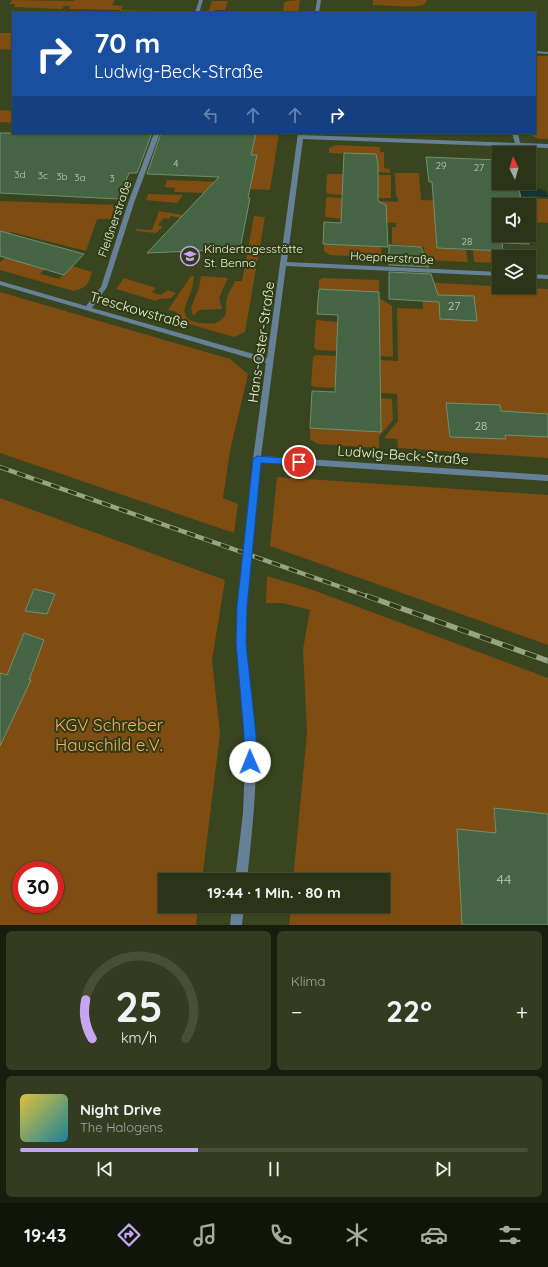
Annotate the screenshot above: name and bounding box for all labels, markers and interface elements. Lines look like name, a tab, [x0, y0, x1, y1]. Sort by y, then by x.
text: 70 m	[94, 25, 160, 60]
icon: right	[28, 28, 80, 80]
text: Ludwig-Beck-Straße	[94, 60, 263, 83]
icon: left	[200, 104, 222, 126]
icon: ahead	[242, 104, 264, 126]
icon: ahead	[284, 104, 306, 126]
icon: right	[326, 104, 348, 126]
north arrow	[492, 146, 536, 190]
map controls	[492, 146, 536, 294]
house number: 4	[173, 157, 179, 170]
house number: 29	[435, 159, 447, 172]
house number: 27	[474, 161, 484, 174]
house number: 3d	[14, 168, 26, 181]
house number: 3c	[38, 169, 48, 182]
house number: 3b	[56, 170, 68, 183]
house number: 3a	[74, 171, 86, 184]
house number: 3	[109, 172, 115, 185]
street label: Fleißnerstraße	[94, 178, 135, 259]
button: sound	[492, 198, 536, 242]
house number: 28	[462, 235, 472, 248]
place label: Kindertagesstätte St. Benno	[204, 241, 303, 270]
school or university icon: Kindertagesstätte St. Benno	[179, 245, 201, 267]
street label: Hoepnerstraße	[350, 248, 434, 267]
button: layers	[492, 250, 536, 294]
street label: Hans-Oster-Straße	[244, 280, 278, 404]
street label: Tresckowstraße	[88, 287, 191, 333]
house number: 27	[448, 298, 460, 313]
house number: 28	[474, 418, 488, 433]
street label: Ludwig-Beck-Straße	[337, 441, 469, 469]
pin	[282, 445, 316, 479]
icon: arrive	[288, 451, 310, 473]
park label: KGV Schreber Hauschild e.V.	[55, 714, 164, 755]
position arrow	[229, 741, 271, 783]
speed limit sign: 30	[12, 861, 64, 913]
house number: 44	[497, 870, 511, 888]
text: 19:44 · 1 Min. · 80 m	[207, 883, 341, 902]
text: Klima	[291, 973, 325, 989]
text: 25	[115, 979, 162, 1031]
text: 22°	[386, 992, 432, 1030]
text: −	[291, 998, 302, 1026]
text: +	[516, 998, 528, 1026]
text: km/h	[120, 1028, 157, 1046]
text: Night Drive	[80, 1100, 161, 1119]
text: The Halogens	[80, 1119, 163, 1135]
icon: previous	[94, 1158, 116, 1180]
icon: pause	[263, 1158, 285, 1180]
icon: next	[432, 1158, 454, 1180]
icon: directions	[115, 1221, 143, 1249]
icon: music	[191, 1221, 219, 1249]
icon: phone	[267, 1221, 295, 1249]
icon: climate	[343, 1221, 371, 1249]
icon: car	[420, 1221, 448, 1249]
icon: filters	[496, 1221, 524, 1249]
text: 19:43	[24, 1224, 67, 1247]

